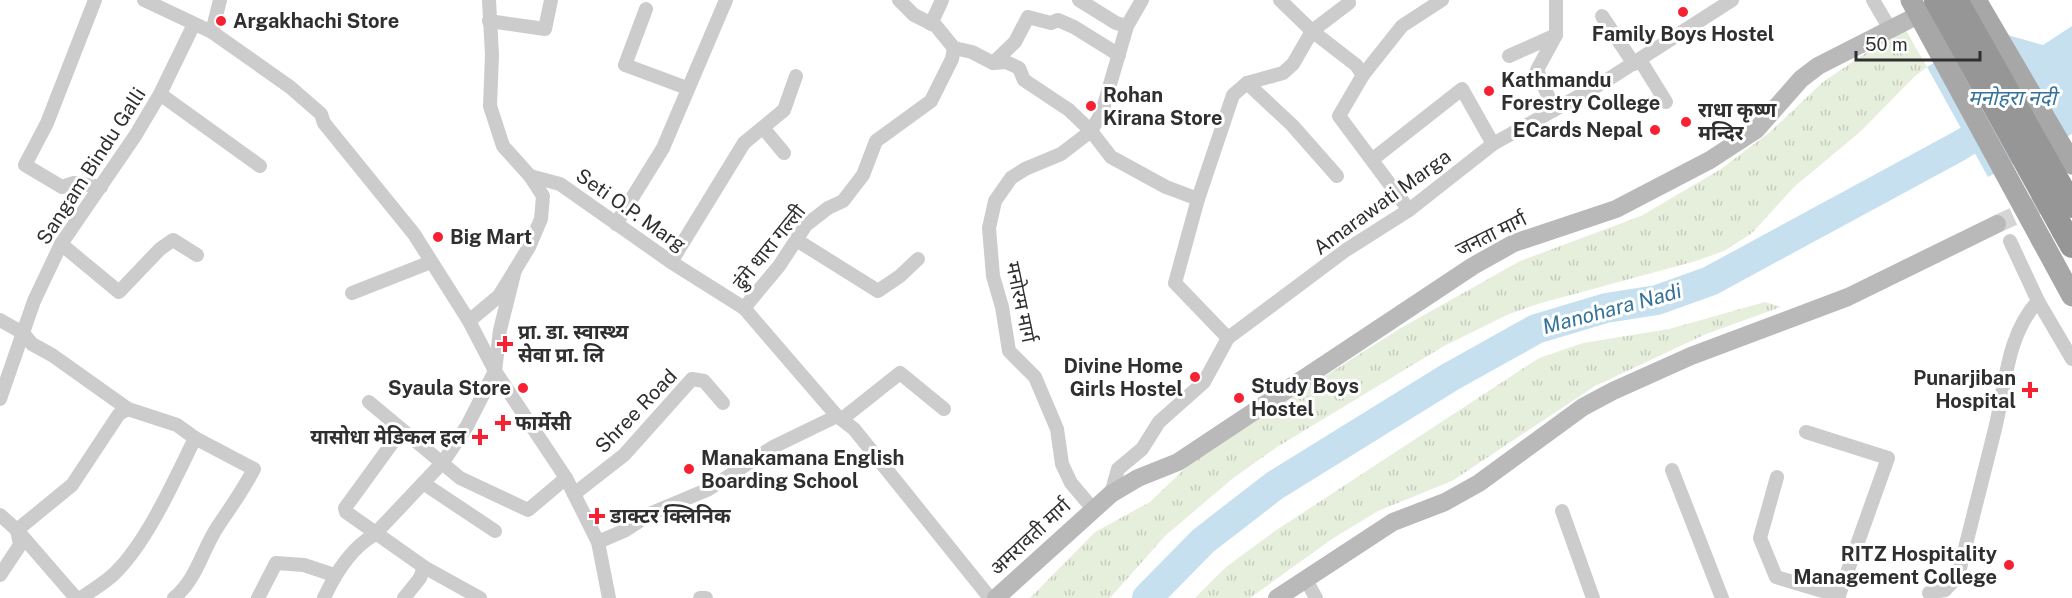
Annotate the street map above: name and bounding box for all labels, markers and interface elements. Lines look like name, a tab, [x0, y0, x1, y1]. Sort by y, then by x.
marker: Family Boys Hostel	[1676, 5, 1690, 19]
place label: Argakhachi Store	[233, 9, 399, 33]
marker: Argakhachi Store	[214, 14, 228, 28]
place label: Family Boys Hostel	[1592, 22, 1774, 46]
scale bar	[1856, 24, 1980, 62]
text: 50 m	[1865, 34, 1908, 55]
place label: Kathmandu Forestry College	[1501, 68, 1660, 115]
street label: Sangam Bindu Galli	[31, 83, 151, 249]
place label: Rohan Kirana Store	[1103, 83, 1223, 130]
marker: Kathmandu Forestry College	[1482, 84, 1496, 98]
water label: मनोहरा नदी	[1968, 85, 2060, 110]
place label: राधा कृष्ण मन्दिर	[1698, 98, 1777, 145]
marker: Rohan Kirana Store	[1084, 99, 1098, 113]
marker: राधा कृष्ण मन्दिर	[1679, 115, 1693, 129]
place label: ECards Nepal	[1513, 118, 1643, 142]
marker: ECards Nepal	[1648, 123, 1662, 137]
street label: Amarawati Marga	[1309, 144, 1455, 260]
street label: Seti O.P. Marg	[571, 163, 691, 257]
street label: ढुंगे धारा गल्ली	[727, 199, 812, 295]
street label: जनता मार्ग	[1452, 206, 1531, 261]
place label: Big Mart	[450, 225, 532, 249]
marker: Big Mart	[431, 230, 445, 244]
street label: मनोरम मार्ग	[1001, 260, 1041, 345]
water label: Manohara Nadi	[1540, 278, 1684, 339]
place label: प्रा. डा. स्वास्थ्य सेवा प्रा. लि	[518, 320, 629, 367]
marker: प्रा. डा. स्वास्थ्य सेवा प्रा. लि	[496, 335, 514, 353]
place label: Divine Home Girls Hostel	[1064, 354, 1183, 401]
street label: Shree Road	[590, 364, 682, 458]
place label: Punarjiban Hospital	[1913, 366, 2016, 413]
marker: Divine Home Girls Hostel	[1188, 370, 1202, 384]
place label: Study Boys Hostel	[1251, 374, 1359, 421]
place label: Syaula Store	[388, 376, 511, 400]
marker: Syaula Store	[516, 381, 530, 395]
marker: Punarjiban Hospital	[2021, 381, 2039, 399]
marker: Study Boys Hostel	[1232, 391, 1246, 405]
place label: फार्मेसी	[515, 411, 572, 435]
marker: फार्मेसी	[496, 416, 510, 430]
place label: यासोधा मेडिकल हल	[310, 425, 467, 449]
marker: यासोधा मेडिकल हल	[471, 428, 489, 446]
place label: Manakamana English Boarding School	[701, 446, 904, 493]
marker: Manakamana English Boarding School	[682, 462, 696, 476]
street label: अमरावती मार्ग	[985, 493, 1076, 580]
place label: डाक्टर क्लिनिक	[609, 504, 731, 528]
marker: डाक्टर क्लिनिक	[588, 507, 606, 525]
place label: RITZ Hospitality Management College	[1793, 542, 1997, 589]
marker: RITZ Hospitality Management College	[2002, 558, 2016, 572]

